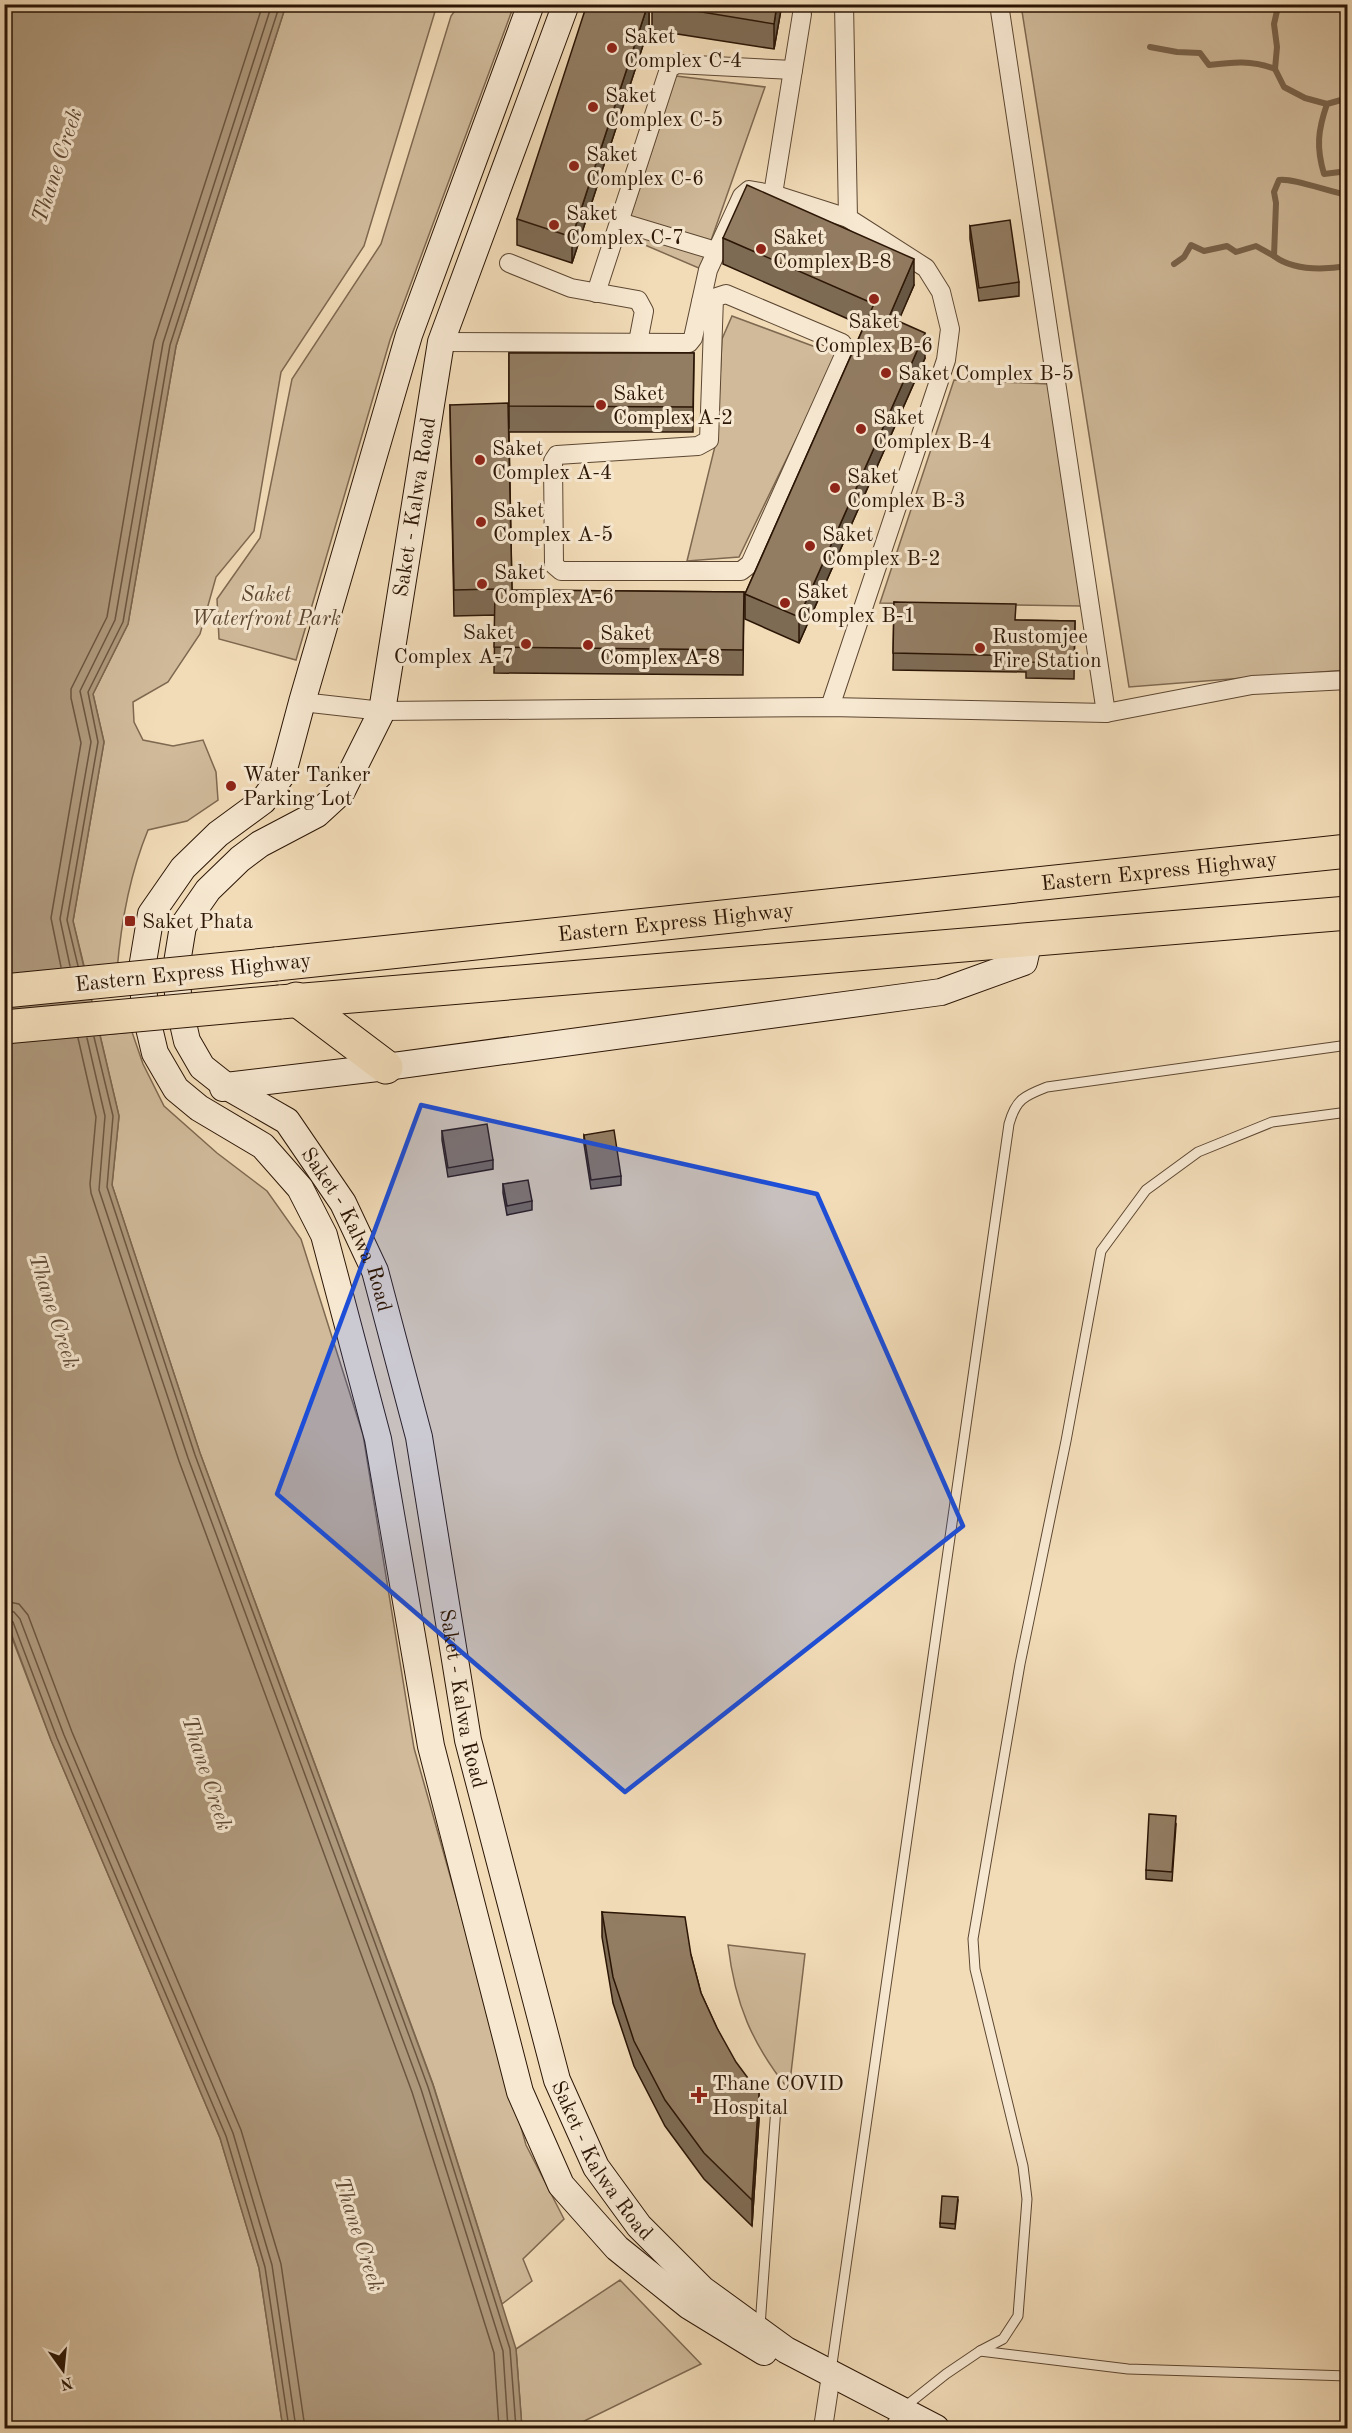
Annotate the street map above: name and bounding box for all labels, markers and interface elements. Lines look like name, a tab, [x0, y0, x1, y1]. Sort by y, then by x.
place label: Saket Complex C-4	[624, 27, 742, 72]
marker: Saket Complex C-4	[605, 41, 619, 55]
place label: Saket Complex C-5	[605, 86, 723, 131]
marker: Saket Complex C-5	[586, 100, 600, 114]
water label: Thane Creek	[29, 105, 87, 226]
place label: Saket Complex C-6	[586, 145, 704, 190]
marker: Saket Complex C-6	[567, 159, 581, 173]
place label: Saket Complex C-7	[566, 204, 684, 249]
marker: Saket Complex C-7	[547, 218, 561, 232]
place label: Saket Complex B-8	[773, 228, 892, 273]
marker: Saket Complex B-8	[754, 242, 768, 256]
marker: Saket Complex B-6	[867, 292, 881, 306]
place label: Saket Complex B-6	[815, 312, 933, 357]
place label: Saket Complex B-5	[898, 364, 1074, 385]
marker: Saket Complex B-5	[879, 366, 893, 380]
place label: Saket Complex A-2	[613, 384, 733, 429]
marker: Saket Complex A-2	[594, 398, 608, 412]
place label: Saket Complex B-4	[873, 408, 992, 453]
street label: Saket - Kalwa Road	[391, 416, 440, 598]
marker: Saket Complex B-4	[854, 422, 868, 436]
place label: Saket Complex A-4	[492, 439, 612, 484]
marker: Saket Complex A-4	[473, 453, 487, 467]
place label: Saket Complex B-3	[847, 467, 966, 512]
marker: Saket Complex B-3	[828, 481, 842, 495]
place label: Saket Complex A-5	[493, 501, 613, 546]
marker: Saket Complex A-5	[474, 515, 488, 529]
place label: Saket Complex B-2	[822, 525, 941, 570]
marker: Saket Complex B-2	[803, 539, 817, 553]
place label: Saket Complex A-6	[494, 563, 614, 608]
marker: Saket Complex A-6	[475, 577, 489, 591]
place label: Saket Complex B-1	[797, 582, 916, 627]
park label: Saket Waterfront Park	[191, 585, 341, 630]
marker: Saket Complex B-1	[778, 596, 792, 610]
place label: Saket Complex A-7	[394, 623, 514, 668]
place label: Saket Complex A-8	[600, 624, 720, 669]
place label: Rustomjee Fire Station	[992, 627, 1102, 672]
marker: Saket Complex A-7	[519, 637, 533, 651]
marker: Saket Complex A-8	[581, 638, 595, 652]
marker: Rustomjee Fire Station	[973, 641, 987, 655]
place label: Water Tanker Parking Lot	[243, 765, 371, 810]
marker: Water Tanker Parking Lot	[224, 779, 238, 793]
street label: Eastern Express Highway	[1040, 850, 1278, 895]
street label: Eastern Express Highway	[557, 900, 795, 946]
place label: Saket Phata	[142, 912, 253, 933]
marker: Saket Phata	[123, 914, 137, 928]
street label: Eastern Express Highway	[74, 951, 312, 996]
street label: Saket - Kalwa Road	[296, 1144, 394, 1314]
water label: Thane Creek	[24, 1252, 82, 1372]
street label: Saket - Kalwa Road	[435, 1608, 489, 1790]
water label: Thane Creek	[177, 1714, 235, 1834]
place label: Thane COVID Hospital	[712, 2074, 844, 2119]
street label: Saket - Kalwa Road	[547, 2078, 656, 2245]
marker: Thane COVID Hospital	[690, 2086, 708, 2104]
water label: Thane Creek	[329, 2175, 387, 2295]
north arrow	[33, 2340, 93, 2400]
text: N	[58, 2373, 74, 2392]

